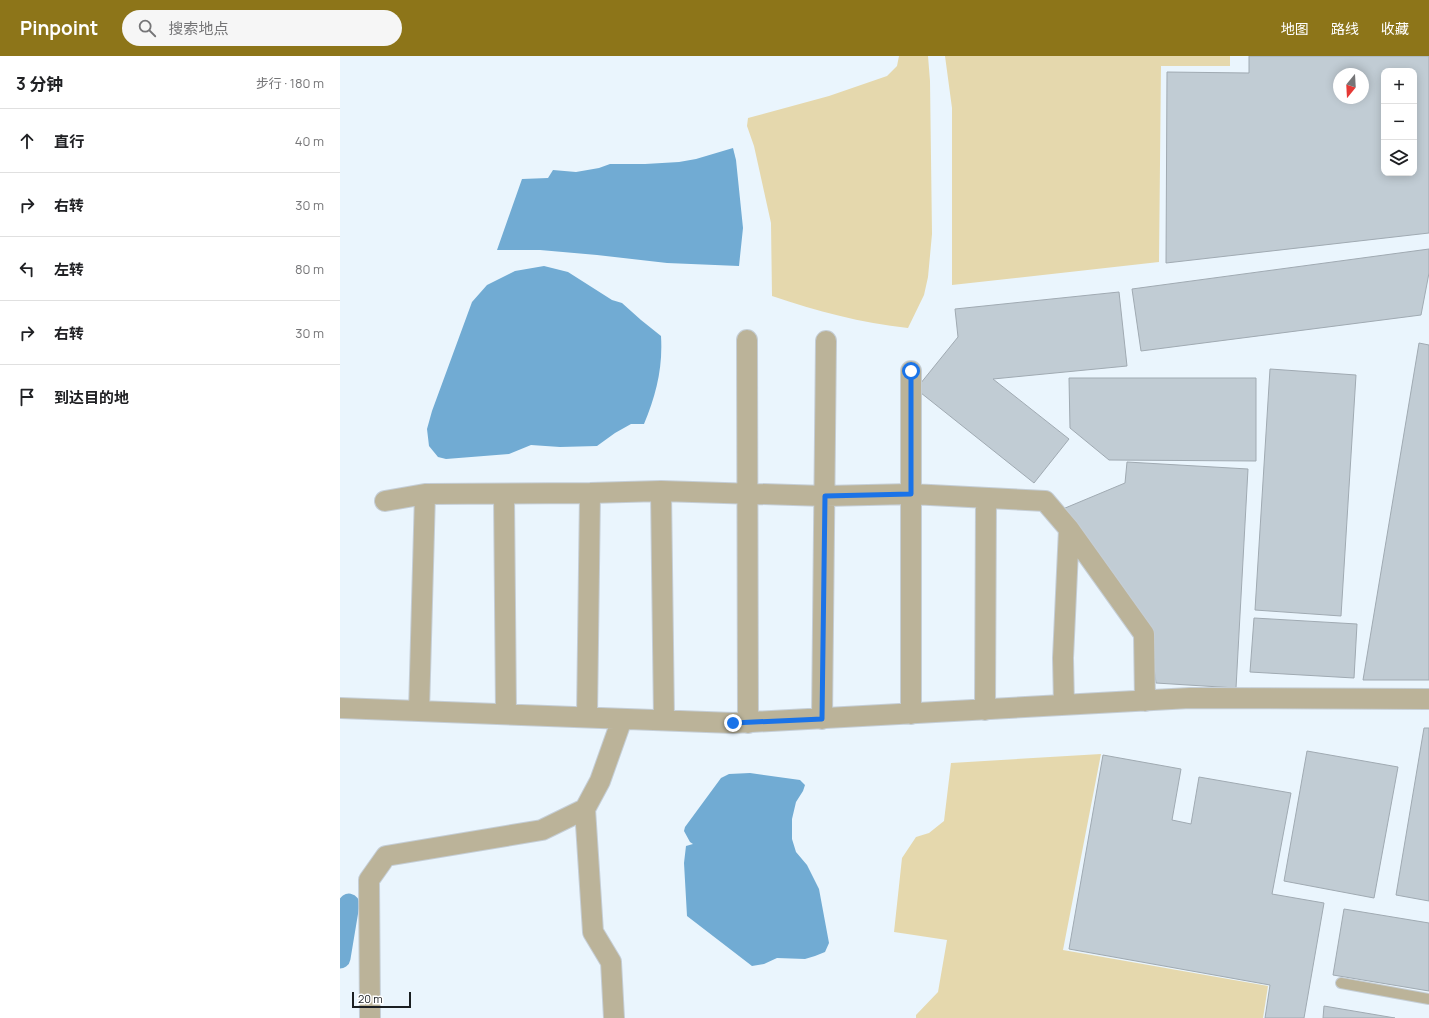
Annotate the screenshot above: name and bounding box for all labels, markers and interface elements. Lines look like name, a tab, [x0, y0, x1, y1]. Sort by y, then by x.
search box	[122, 10, 402, 46]
text: Pinpoint	[20, 15, 98, 41]
icon: search	[136, 17, 158, 39]
text: 搜索地点	[168, 18, 228, 39]
text: 地图	[1281, 19, 1309, 38]
text: 路线	[1331, 19, 1359, 38]
text: 收藏	[1381, 19, 1409, 38]
north arrow	[1333, 68, 1369, 104]
map controls	[1381, 68, 1417, 176]
button: +	[1381, 68, 1417, 104]
text: 3 分钟	[16, 72, 63, 95]
text: 步行 · 180 m	[256, 74, 324, 92]
button: −	[1381, 104, 1417, 140]
icon: ahead	[16, 130, 38, 152]
text: 直行	[54, 131, 84, 152]
text: 40 m	[295, 132, 324, 150]
button: layers	[1381, 140, 1417, 176]
icon: right	[16, 194, 38, 216]
text: 右转	[54, 195, 84, 216]
text: 30 m	[295, 196, 324, 214]
icon: left	[16, 258, 38, 280]
text: 左转	[54, 259, 84, 280]
text: 80 m	[295, 260, 324, 278]
icon: right	[16, 322, 38, 344]
text: 右转	[54, 323, 84, 344]
text: 30 m	[295, 324, 324, 342]
route start	[902, 362, 920, 380]
icon: arrive	[16, 386, 38, 408]
text: 到达目的地	[54, 387, 129, 408]
route end	[724, 714, 742, 732]
scale bar	[352, 990, 411, 1009]
text: 20 m	[358, 991, 383, 1006]

